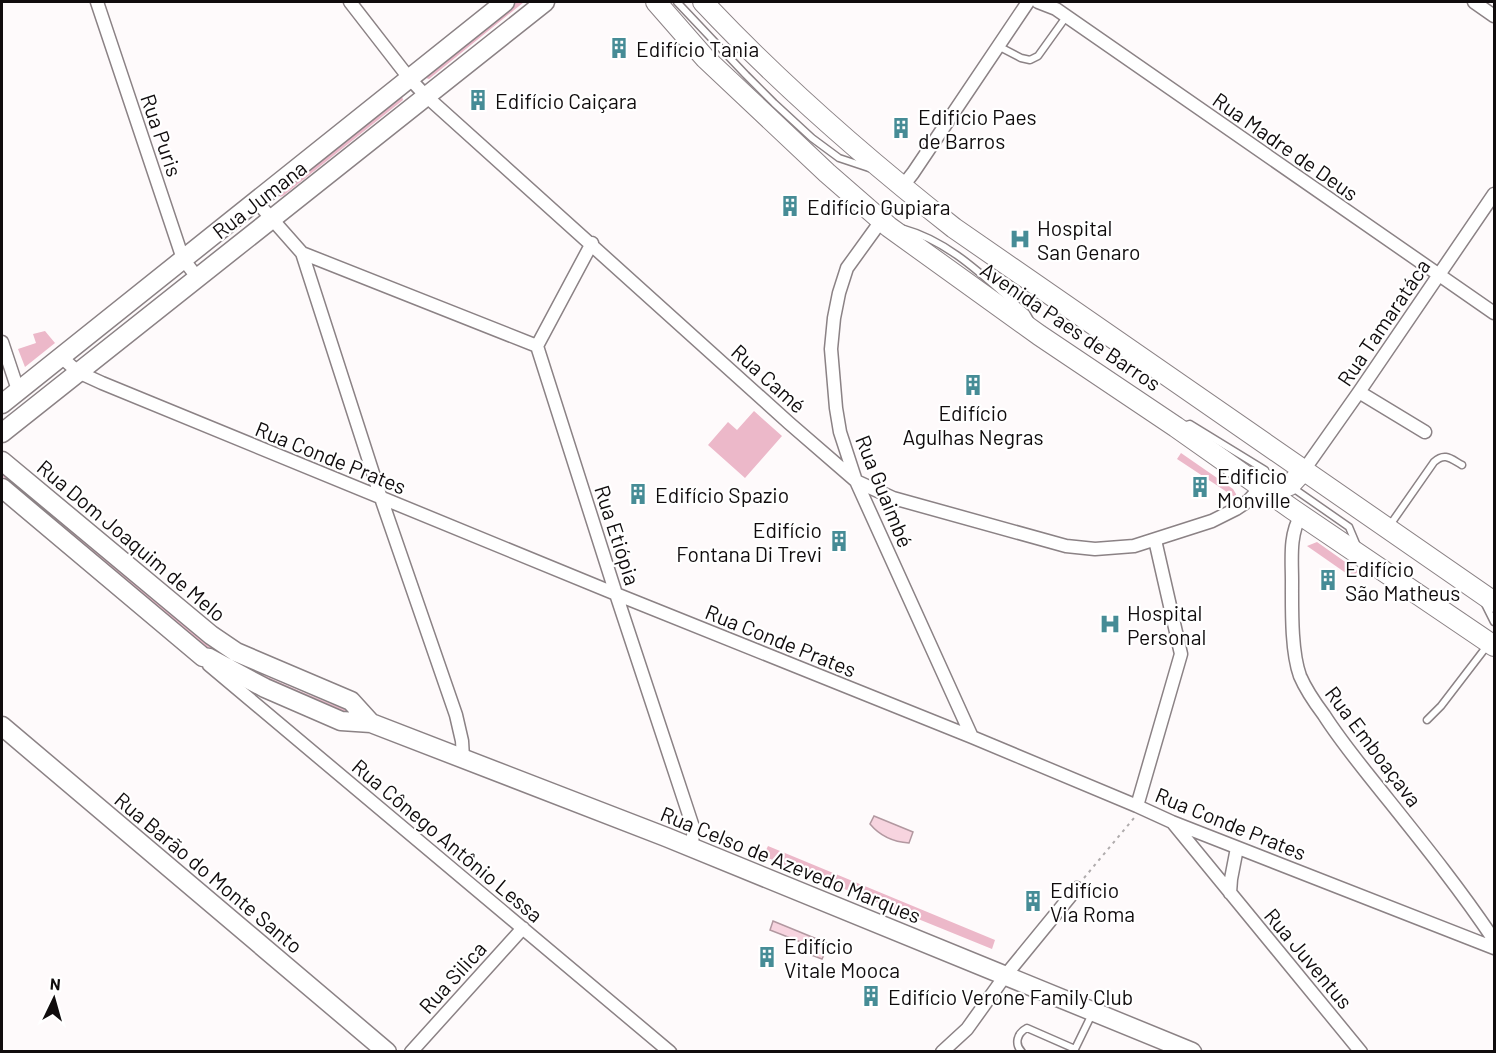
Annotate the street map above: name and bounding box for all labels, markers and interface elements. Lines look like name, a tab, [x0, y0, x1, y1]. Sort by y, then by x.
building icon: Edifício Tania	[607, 36, 631, 60]
place label: Edifício Tania	[636, 36, 759, 61]
street label: Rua Madre de Deus	[1209, 87, 1363, 205]
building icon: Edifício Caiçara	[466, 88, 490, 112]
place label: Edifício Caiçara	[495, 88, 637, 113]
street label: Rua Puris	[136, 90, 188, 180]
place label: Edificio Paes de Barros	[918, 104, 1037, 153]
building icon: Edificio Paes de Barros	[889, 116, 913, 140]
street label: Rua Jumana	[207, 154, 311, 244]
building icon: Edifício Gupiara	[778, 194, 802, 218]
place label: Edifício Gupiara	[807, 194, 951, 219]
place label: Hospital San Genaro	[1037, 215, 1141, 264]
hospital icon: Hospital San Genaro	[1008, 227, 1032, 251]
street label: Rua Tamaratáca	[1331, 254, 1435, 390]
street label: Avenida Paes de Barros	[976, 256, 1166, 396]
street label: Rua Camé	[727, 338, 811, 418]
building icon: Edifício Agulhas Negras	[961, 373, 985, 397]
place label: Edifício Agulhas Negras	[902, 400, 1044, 449]
street label: Rua Conde Prates	[252, 415, 410, 499]
street label: Rua Guaimbé	[851, 431, 919, 551]
street label: Rua Dom Joaquim de Melo	[33, 454, 231, 626]
place label: Edificio Monville	[1217, 463, 1291, 512]
building icon: Edificio Monville	[1188, 475, 1212, 499]
street label: Rua Etiópia	[590, 482, 646, 588]
building icon: Edifício Spazio	[626, 482, 650, 506]
place label: Edifício Spazio	[655, 482, 789, 507]
place label: Edifício Fontana Di Trevi	[676, 517, 822, 566]
building icon: Edifício Fontana Di Trevi	[827, 529, 851, 553]
place label: Edifício São Matheus	[1345, 556, 1460, 605]
building icon: Edifício São Matheus	[1316, 568, 1340, 592]
street label: Rua Conde Prates	[702, 598, 860, 682]
place label: Hospital Personal	[1127, 600, 1206, 649]
hospital icon: Hospital Personal	[1098, 612, 1122, 636]
street label: Rua Emboaçava	[1321, 681, 1427, 811]
street label: Rua Cônego Antônio Lessa	[348, 753, 548, 927]
street label: Rua Conde Prates	[1152, 781, 1310, 865]
street label: Rua Barão do Monte Santo	[110, 786, 308, 958]
street label: Rua Celso de Azevedo Marques	[657, 800, 925, 928]
place label: Edifício Via Roma	[1050, 877, 1135, 926]
building icon: Edifício Via Roma	[1021, 889, 1045, 913]
street label: Rua Juventus	[1260, 903, 1358, 1013]
place label: Edifício Vitale Mooca	[784, 933, 900, 982]
street label: Rua Silica	[413, 936, 491, 1018]
building icon: Edifício Vitale Mooca	[755, 945, 779, 969]
north arrow	[24, 969, 84, 1029]
text: N	[49, 974, 61, 993]
building icon: Edifício Verone Family Club	[859, 984, 883, 1008]
place label: Edifício Verone Family Club	[888, 984, 1133, 1009]

